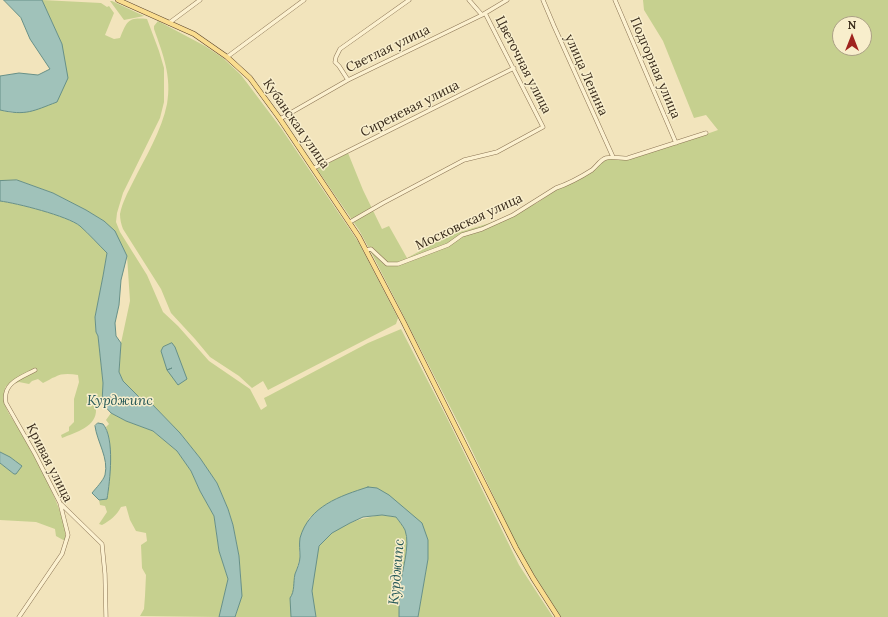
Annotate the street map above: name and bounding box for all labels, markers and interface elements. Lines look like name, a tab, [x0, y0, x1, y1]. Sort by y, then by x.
street label: Цветочная улица	[492, 14, 554, 116]
street label: Подгорная улица	[627, 15, 683, 121]
north arrow	[832, 16, 872, 56]
text: N	[848, 18, 856, 32]
street label: Светлая улица	[343, 22, 433, 76]
street label: улица Ленина	[561, 32, 611, 118]
street label: Кубанская улица	[259, 76, 333, 172]
street label: Сиреневая улица	[358, 77, 462, 141]
street label: Московская улица	[413, 190, 525, 254]
water label: Курджипс	[87, 393, 153, 409]
street label: Кривая улица	[22, 421, 76, 505]
water label: Курджипс	[386, 538, 408, 606]

